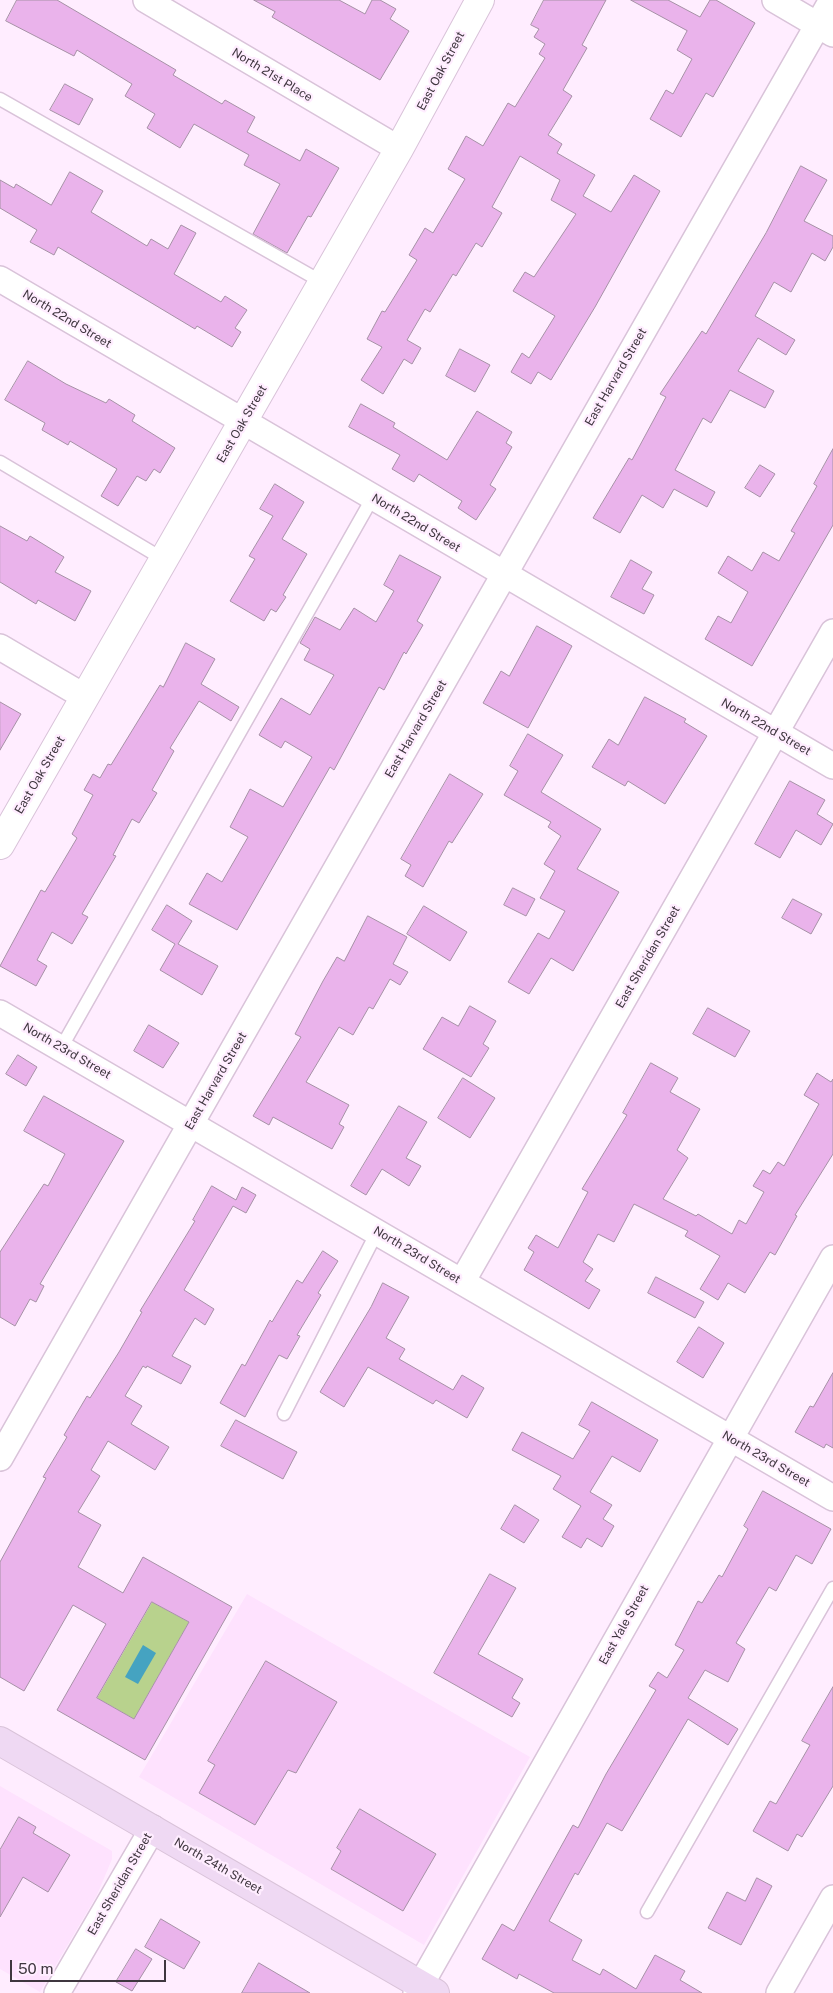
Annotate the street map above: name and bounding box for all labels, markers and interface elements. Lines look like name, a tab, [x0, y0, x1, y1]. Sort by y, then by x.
street label: East Oak Street	[414, 29, 468, 113]
street label: North 21st Place	[229, 45, 315, 105]
street label: North 22nd Street	[20, 287, 114, 351]
street label: East Harvard Street	[582, 326, 650, 428]
street label: East Oak Street	[214, 383, 270, 465]
street label: North 22nd Street	[369, 491, 463, 555]
street label: East Harvard Street	[382, 678, 450, 780]
street label: North 22nd Street	[719, 695, 813, 759]
street label: East Oak Street	[12, 734, 68, 816]
street label: East Sheridan Street	[613, 903, 683, 1011]
street label: North 23rd Street	[20, 1020, 114, 1082]
street label: East Harvard Street	[182, 1030, 250, 1132]
street label: North 23rd Street	[371, 1223, 463, 1287]
street label: North 23rd Street	[719, 1428, 813, 1490]
street label: East Yale Street	[596, 1583, 652, 1667]
street label: East Sheridan Street	[85, 1830, 155, 1938]
street label: North 24th Street	[172, 1835, 264, 1897]
scale bar	[12, 1950, 169, 1982]
text: 50 m	[18, 1960, 53, 1977]

